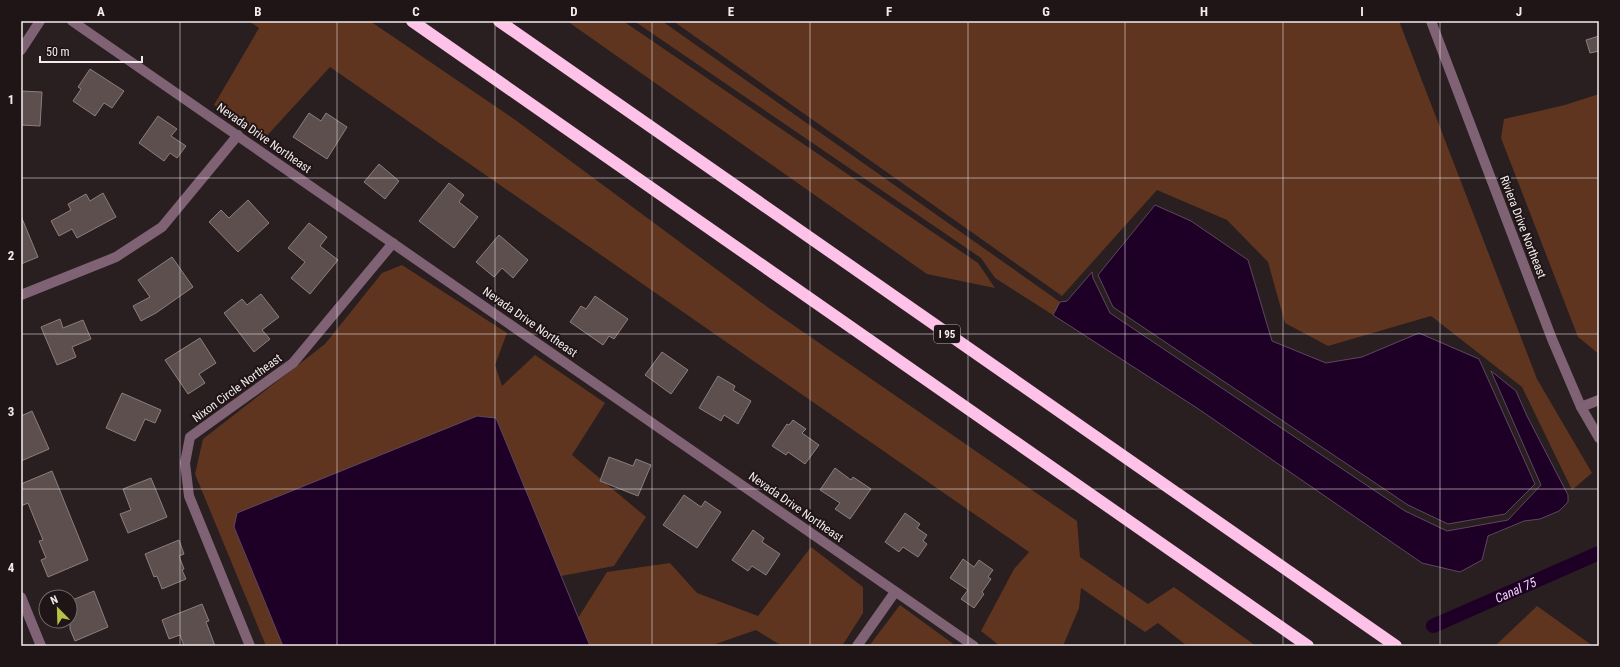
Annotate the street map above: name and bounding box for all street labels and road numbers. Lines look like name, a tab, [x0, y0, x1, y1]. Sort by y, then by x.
street label: Nevada Drive Northeast	[214, 100, 314, 176]
street label: Riviera Drive Northeast	[1497, 174, 1549, 281]
street label: Nevada Drive Northeast	[480, 284, 580, 360]
road number: I 95	[934, 325, 960, 343]
street label: Nixon Circle Northeast	[190, 351, 285, 425]
street label: Nevada Drive Northeast	[746, 469, 846, 545]

